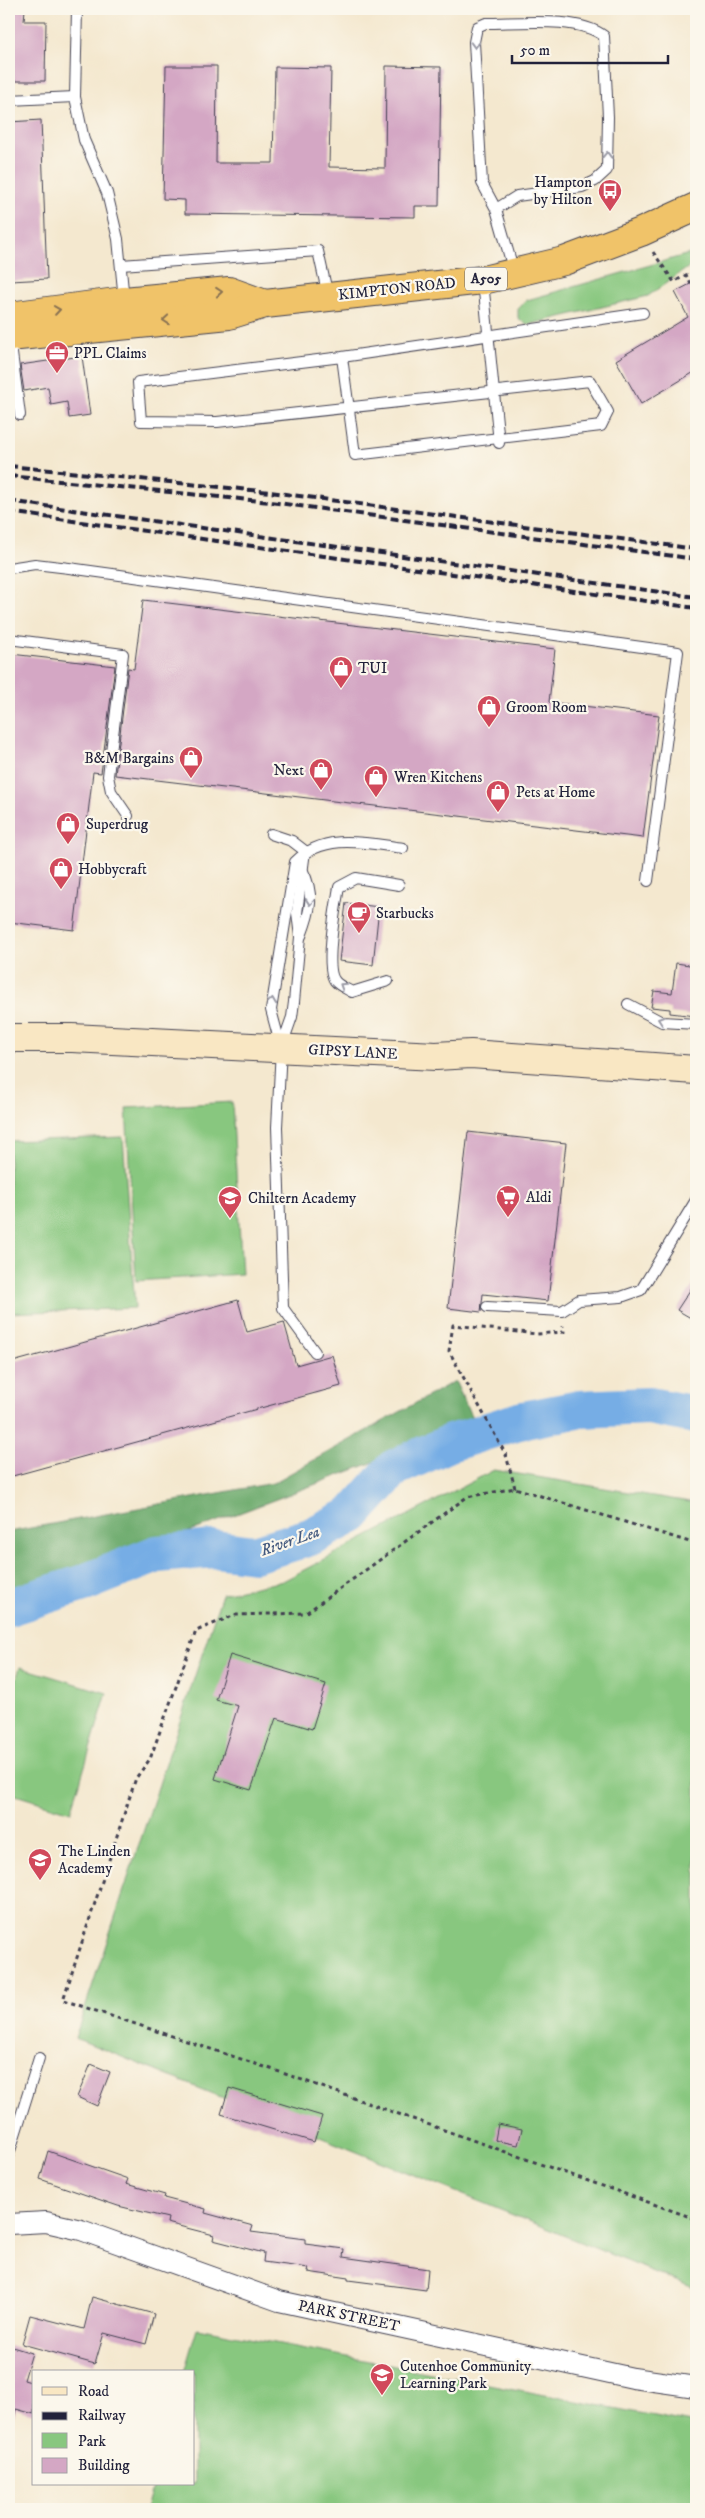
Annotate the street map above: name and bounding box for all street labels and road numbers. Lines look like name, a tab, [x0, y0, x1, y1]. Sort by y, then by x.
road number: A505	[465, 268, 507, 290]
street label: KIMPTON ROAD	[337, 273, 457, 305]
street label: GIPSY LANE	[308, 1040, 399, 1064]
street label: PARK STREET	[296, 2296, 402, 2336]

